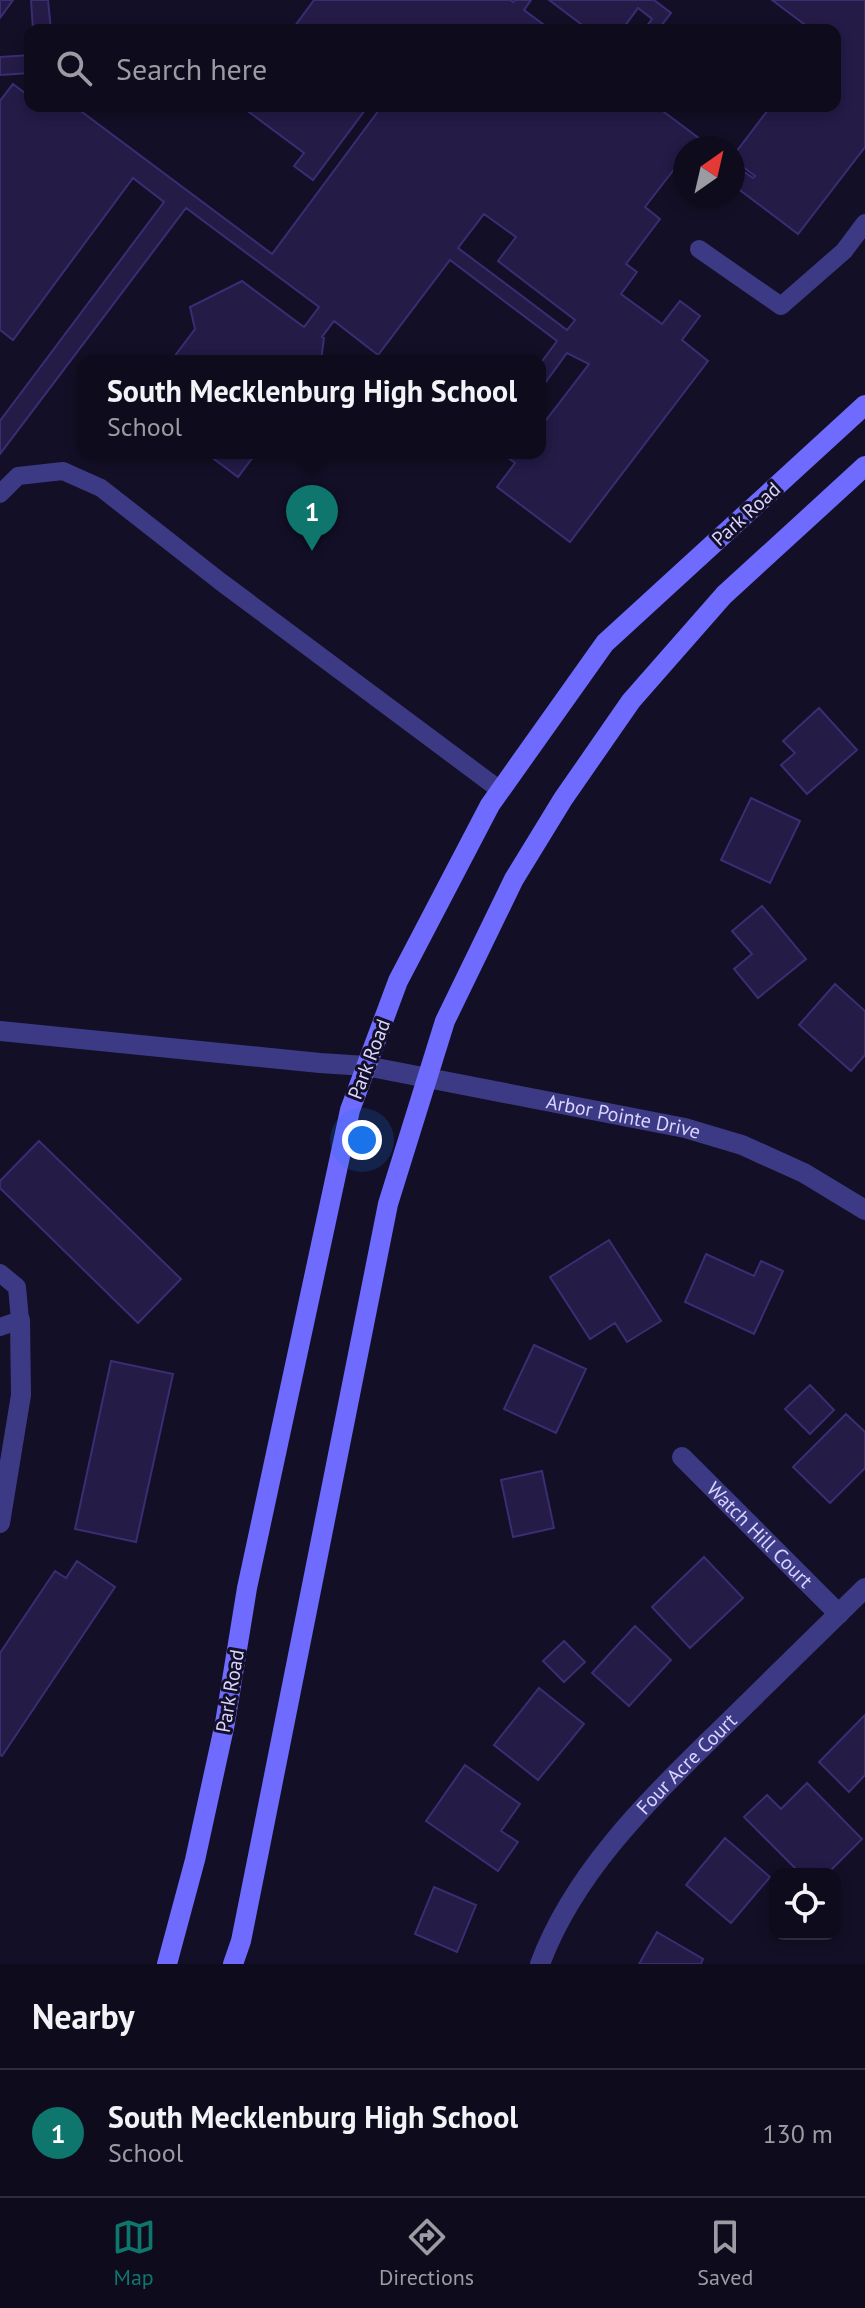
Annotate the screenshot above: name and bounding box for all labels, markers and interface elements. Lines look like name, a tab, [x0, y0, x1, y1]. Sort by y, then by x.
search box	[24, 24, 841, 112]
icon: search	[52, 46, 96, 90]
text: Search here	[116, 49, 267, 88]
north arrow	[673, 136, 745, 208]
popup	[78, 355, 546, 459]
text: South Mecklenburg High School	[107, 371, 517, 410]
text: School	[107, 410, 182, 443]
street label: Park Road	[706, 476, 786, 552]
pin: 1	[286, 485, 338, 551]
street label: Park Road	[342, 1015, 396, 1103]
street label: Arbor Pointe Drive	[544, 1088, 704, 1145]
your location	[342, 1120, 382, 1160]
street label: Watch Hill Court	[701, 1476, 819, 1594]
street label: Park Road	[210, 1647, 250, 1735]
street label: Four Acre Court	[630, 1708, 743, 1820]
map controls	[769, 1868, 841, 1940]
button: locate	[769, 1868, 841, 1940]
text: Nearby	[32, 1994, 134, 2038]
text: South Mecklenburg High School	[108, 2097, 518, 2136]
text: 1	[51, 2117, 65, 2150]
text: 130 m	[762, 2117, 833, 2150]
text: School	[108, 2136, 183, 2169]
tab: Map	[112, 2215, 156, 2291]
tab: Directions	[379, 2215, 474, 2291]
tab: Saved	[697, 2215, 753, 2291]

